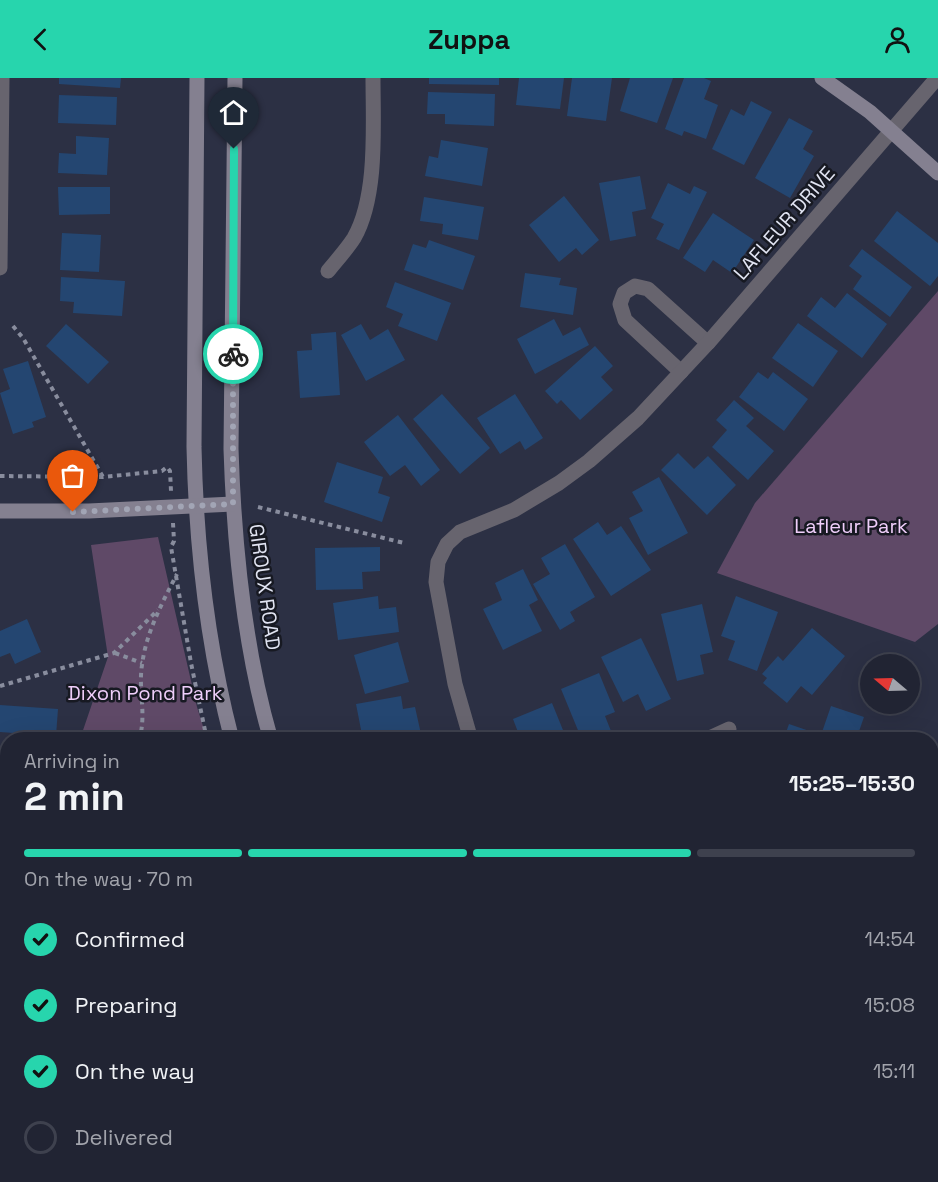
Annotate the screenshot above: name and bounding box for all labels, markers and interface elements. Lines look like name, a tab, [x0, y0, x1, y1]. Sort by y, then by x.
text: Zuppa	[428, 22, 510, 57]
icon: back	[24, 23, 57, 56]
icon: person	[881, 23, 914, 56]
pin	[208, 87, 259, 149]
icon: home	[217, 96, 250, 129]
street label: LAFLEUR DRIVE	[728, 161, 840, 285]
courier	[203, 324, 263, 384]
icon: bike	[217, 338, 250, 371]
pin	[47, 450, 98, 512]
icon: bag	[56, 459, 89, 492]
park label: Lafleur Park	[794, 513, 908, 539]
street label: GIROUX ROAD	[243, 522, 287, 652]
north arrow	[860, 654, 920, 714]
map controls	[860, 654, 920, 714]
park label: Dixon Pond Park	[67, 680, 223, 706]
text: Arriving in	[24, 748, 120, 774]
text: 15:25–15:30	[789, 769, 915, 797]
text: 2 min	[24, 772, 125, 821]
text: On the way · 70 m	[24, 866, 193, 892]
icon: check	[24, 923, 57, 956]
text: Confirmed	[75, 925, 185, 953]
text: 14:54	[865, 926, 915, 952]
icon: check	[24, 989, 57, 1022]
text: Preparing	[75, 991, 177, 1019]
text: 15:08	[864, 992, 915, 1018]
icon: check	[24, 1055, 57, 1088]
text: On the way	[75, 1057, 194, 1085]
text: 15:11	[873, 1058, 915, 1084]
text: Delivered	[75, 1123, 173, 1151]

